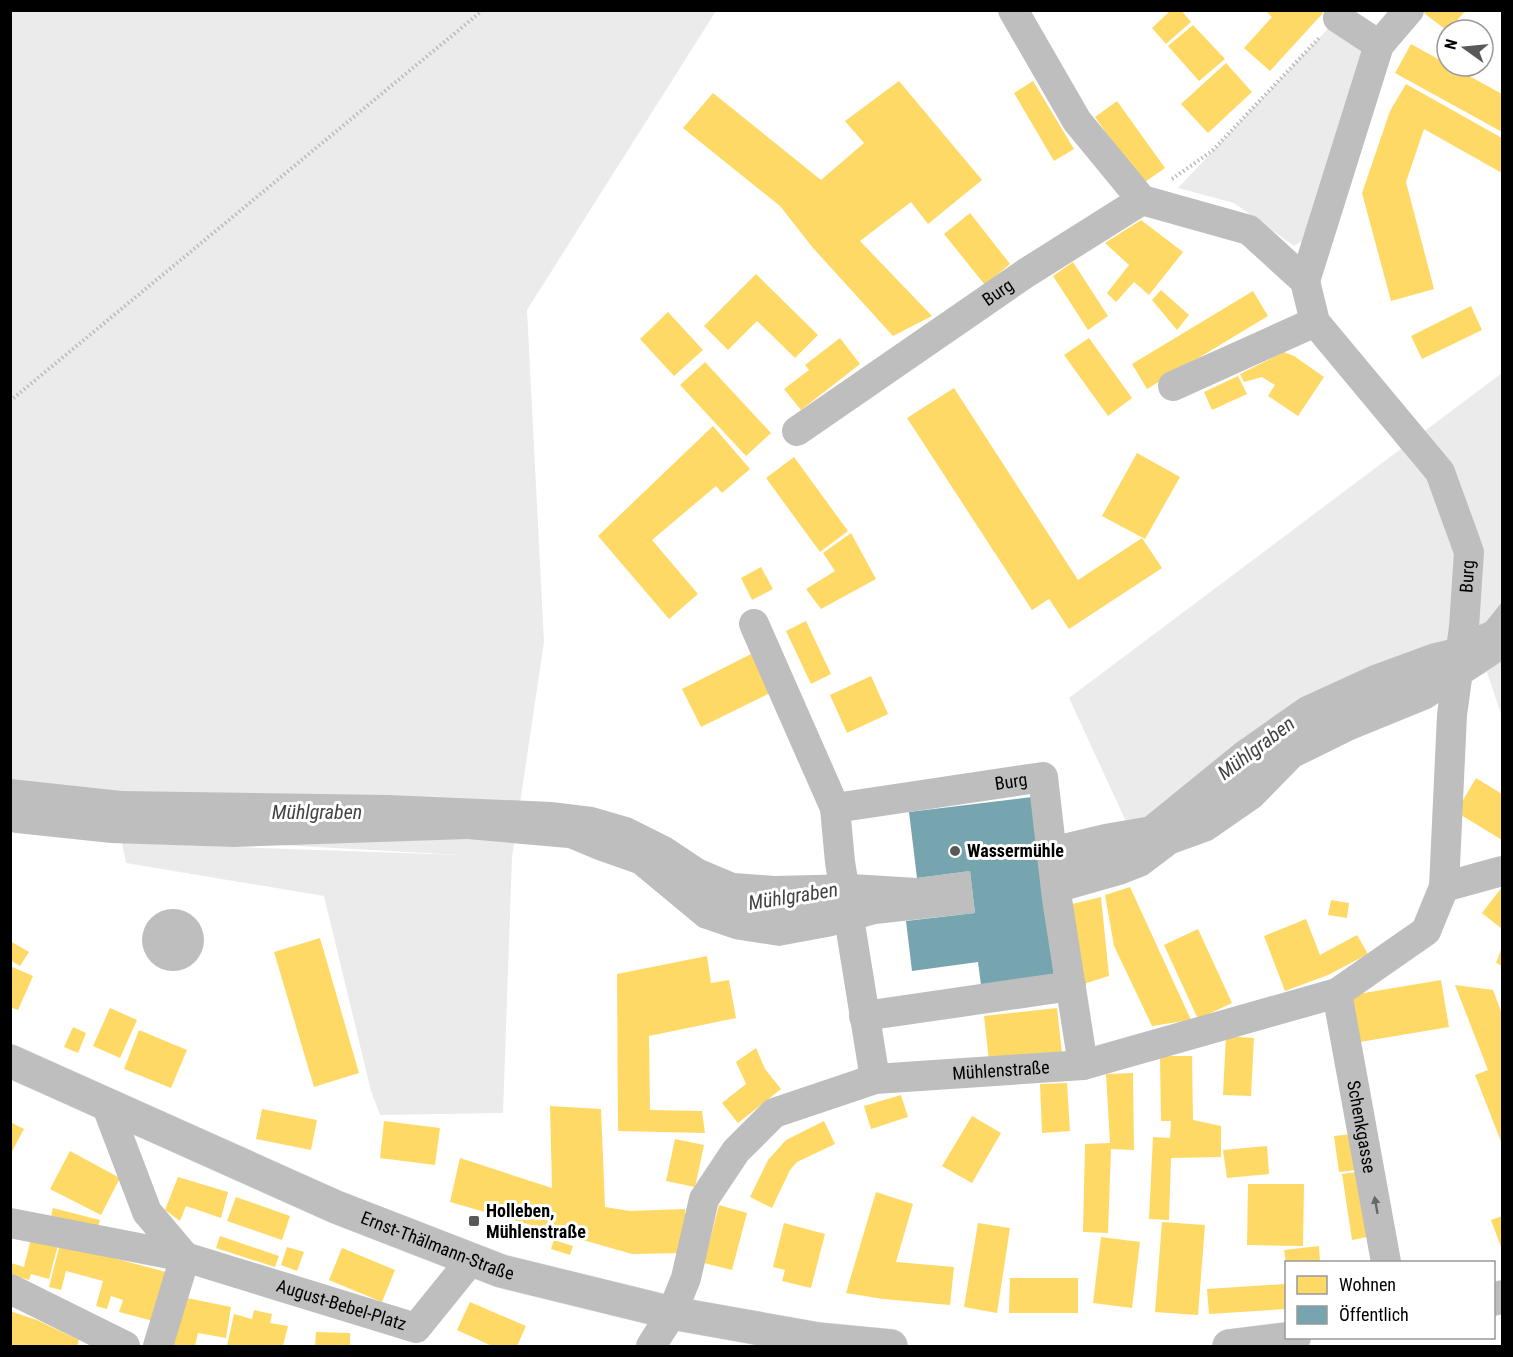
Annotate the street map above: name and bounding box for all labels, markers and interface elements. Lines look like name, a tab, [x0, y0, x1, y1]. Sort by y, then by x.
north arrow	[1435, 18, 1495, 78]
text: N	[1441, 37, 1461, 51]
street label: Burg	[978, 274, 1017, 310]
street label: Burg	[1455, 559, 1478, 593]
water label: Mühlgraben	[1213, 711, 1299, 785]
street label: Burg	[993, 768, 1029, 794]
water label: Mühlgraben	[272, 800, 362, 824]
place label: Wassermühle	[967, 840, 1064, 861]
marker: Wassermühle	[948, 844, 962, 858]
water label: Mühlgraben	[747, 877, 839, 915]
street label: Mühlenstraße	[952, 1056, 1050, 1084]
street label: Schenkgasse	[1343, 1079, 1381, 1175]
one-way arrow	[1371, 1195, 1380, 1214]
place label: Holleben, Mühlenstraße	[486, 1200, 586, 1242]
street label: Ernst-Thälmann-Straße	[358, 1207, 516, 1284]
marker: Holleben, Mühlenstraße	[467, 1214, 481, 1228]
legend	[1285, 1261, 1495, 1339]
text: Wohnen	[1339, 1274, 1396, 1295]
street label: August-Bebel-Platz	[274, 1275, 409, 1334]
text: Öffentlich	[1339, 1304, 1409, 1325]

